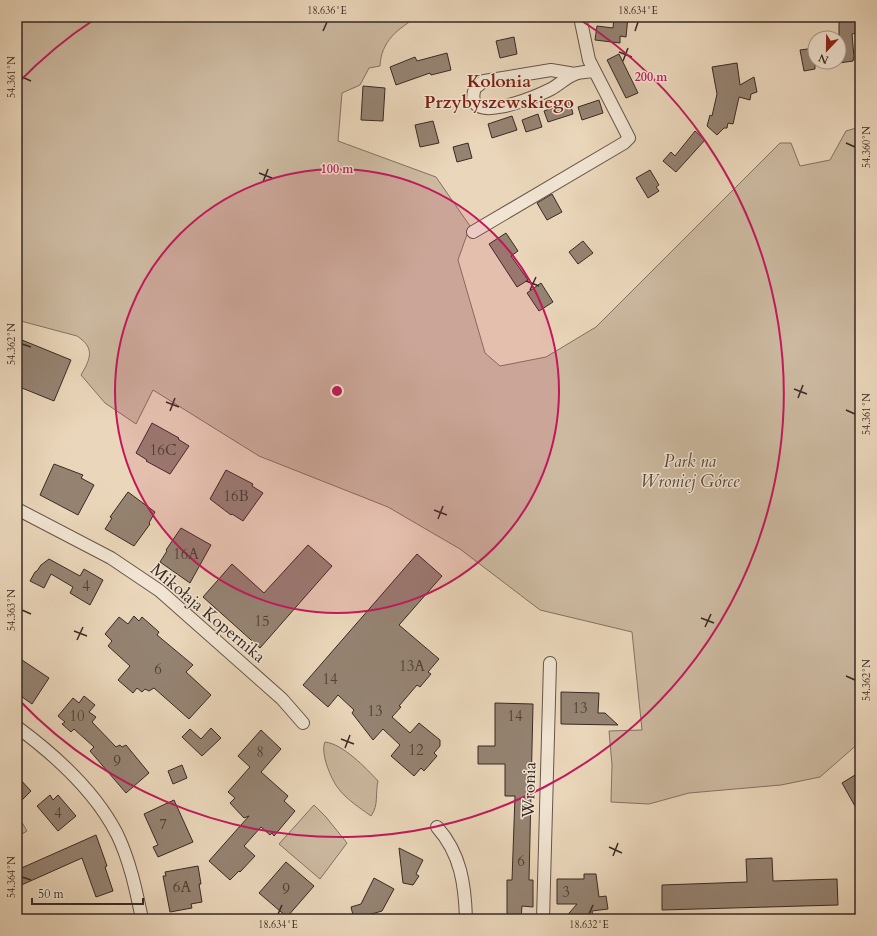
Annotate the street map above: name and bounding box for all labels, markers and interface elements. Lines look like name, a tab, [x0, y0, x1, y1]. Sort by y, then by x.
text: 18.636°E	[307, 4, 347, 18]
text: 18.634°E	[618, 4, 658, 18]
north arrow	[807, 30, 847, 70]
text: N	[816, 50, 831, 68]
text: 54.361°N	[5, 56, 19, 98]
district label: Kolonia Przybyszewskiego	[424, 69, 574, 115]
text: 200 m	[635, 69, 668, 85]
text: 54.360°N	[860, 126, 874, 168]
text: 100 m	[321, 161, 354, 177]
text: 54.362°N	[5, 323, 19, 365]
centre of rings	[330, 384, 344, 398]
text: 54.361°N	[860, 393, 874, 435]
house number: 16C	[150, 440, 176, 460]
park label: Park na Wroniej Górce	[641, 450, 740, 493]
house number: 16B	[223, 486, 249, 506]
house number: 16A	[173, 544, 199, 564]
street label: Mikołaja Kopernika	[146, 558, 271, 668]
house number: 4	[82, 576, 90, 596]
text: 54.363°N	[5, 589, 19, 631]
house number: 15	[254, 611, 270, 631]
house number: 13A	[399, 656, 425, 676]
house number: 6	[154, 659, 162, 679]
text: 54.362°N	[860, 659, 874, 701]
house number: 14	[322, 669, 338, 689]
house number: 13	[572, 698, 588, 718]
house number: 13	[367, 701, 383, 721]
house number: 10	[69, 706, 85, 726]
house number: 14	[507, 706, 523, 726]
house number: 12	[408, 740, 424, 760]
house number: 8	[256, 742, 264, 762]
house number: 9	[113, 751, 121, 771]
street label: Wronia	[516, 761, 541, 819]
house number: 4	[54, 803, 62, 823]
house number: 7	[159, 814, 167, 834]
house number: 6	[517, 851, 525, 871]
text: 54.364°N	[5, 856, 19, 898]
house number: 6A	[173, 877, 192, 897]
house number: 9	[282, 879, 290, 899]
scale bar	[32, 880, 143, 906]
house number: 3	[562, 882, 570, 902]
text: 50 m	[38, 886, 65, 902]
text: 18.634°E	[258, 918, 298, 932]
text: 18.632°E	[569, 918, 609, 932]

